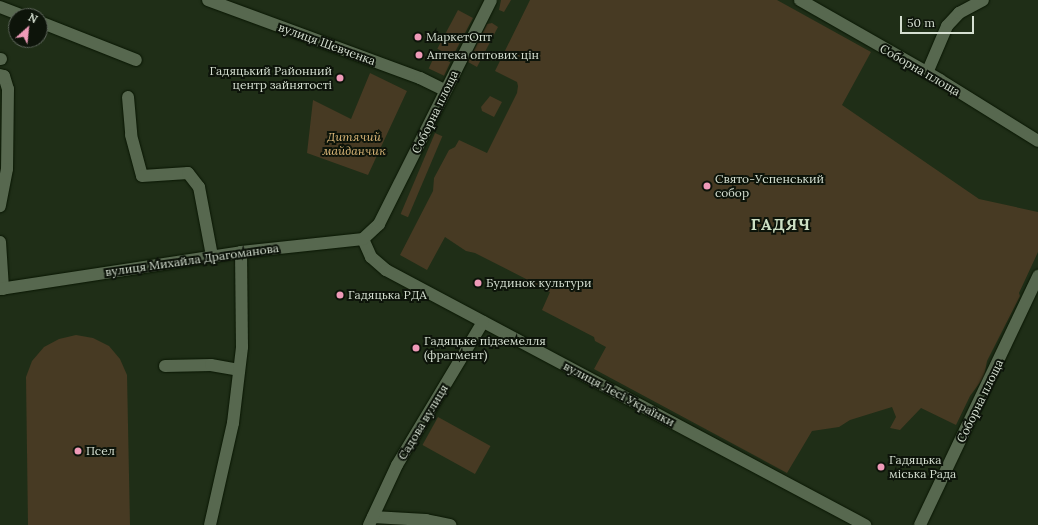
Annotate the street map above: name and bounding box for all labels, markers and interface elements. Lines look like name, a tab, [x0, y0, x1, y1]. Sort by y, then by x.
north arrow	[8, 8, 48, 48]
scale bar	[902, 8, 976, 34]
text: N	[26, 10, 40, 26]
text: 50 m	[907, 15, 935, 30]
street label: вулиця Шевченка	[277, 20, 377, 68]
place label: МаркетОпт	[426, 30, 492, 44]
marker: МаркетОпт	[413, 32, 423, 42]
street label: Соборна площа	[877, 41, 963, 99]
place label: Аптека оптових цін	[427, 48, 539, 62]
marker: Аптека оптових цін	[414, 50, 424, 60]
place label: Гадяцький Районний центр зайнятості	[210, 64, 332, 92]
street label: Соборна площа	[409, 68, 461, 156]
marker: Гадяцький Районний центр зайнятості	[335, 73, 345, 83]
park label: Дитячий майданчик	[322, 130, 386, 158]
place label: Свято-Успенський собор	[715, 172, 824, 200]
marker: Свято-Успенський собор	[702, 181, 712, 191]
district label: ГАДЯЧ	[751, 214, 811, 234]
street label: вулиця Михайла Драгоманова	[104, 241, 280, 279]
place label: Будинок культури	[486, 276, 591, 290]
marker: Будинок культури	[473, 278, 483, 288]
place label: Гадяцька РДА	[348, 288, 427, 302]
marker: Гадяцька РДА	[335, 290, 345, 300]
place label: Гадяцьке підземелля (фрагмент)	[424, 334, 546, 362]
marker: Гадяцьке підземелля (фрагмент)	[411, 343, 421, 353]
street label: Соборна площа	[954, 357, 1006, 445]
street label: вулиця Лесі Українки	[561, 359, 677, 429]
street label: Садова вулиця	[395, 382, 451, 462]
place label: Псел	[86, 444, 115, 458]
marker: Псел	[73, 446, 83, 456]
place label: Гадяцька міська Рада	[889, 453, 956, 481]
marker: Гадяцька міська Рада	[876, 462, 886, 472]

